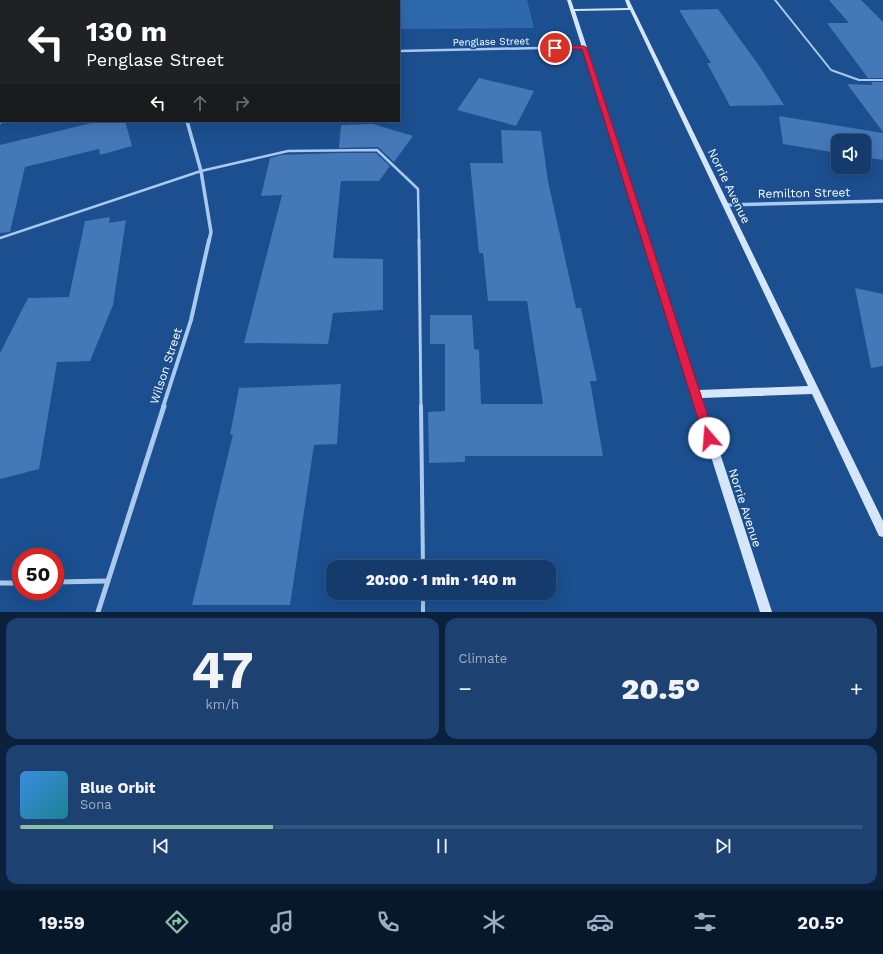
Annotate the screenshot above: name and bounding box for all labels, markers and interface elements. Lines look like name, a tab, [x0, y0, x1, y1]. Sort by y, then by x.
text: 130 m	[86, 15, 167, 48]
icon: left	[20, 16, 72, 68]
pin	[538, 31, 572, 65]
street label: Penglase Street	[453, 35, 530, 48]
icon: arrive	[544, 37, 566, 59]
text: Penglase Street	[86, 49, 224, 70]
icon: left	[147, 92, 169, 114]
icon: ahead	[189, 92, 211, 114]
icon: right	[231, 92, 253, 114]
map controls	[831, 134, 871, 174]
button: sound	[831, 134, 871, 174]
street label: Norrie Avenue	[705, 146, 753, 226]
street label: Remilton Street	[758, 185, 850, 201]
street label: Wilson Street	[147, 326, 185, 406]
position arrow	[688, 417, 730, 459]
street label: Norrie Avenue	[726, 467, 764, 549]
speed limit sign: 50	[12, 548, 64, 600]
text: 20:00 · 1 min · 140 m	[366, 571, 516, 589]
text: 47	[191, 640, 254, 701]
text: Climate	[459, 651, 507, 666]
text: 20.5°	[621, 671, 700, 706]
text: −	[459, 676, 472, 701]
text: +	[850, 676, 863, 701]
text: km/h	[206, 697, 239, 712]
text: Blue Orbit	[80, 779, 155, 797]
text: Sona	[80, 797, 112, 812]
icon: previous	[150, 835, 172, 857]
icon: pause	[431, 835, 453, 857]
icon: next	[712, 835, 734, 857]
icon: directions	[163, 908, 191, 936]
icon: music	[268, 908, 296, 936]
icon: phone	[374, 908, 402, 936]
icon: climate	[480, 908, 508, 936]
icon: car	[586, 908, 614, 936]
icon: filters	[691, 908, 719, 936]
text: 19:59	[39, 912, 85, 933]
text: 20.5°	[797, 912, 844, 933]

